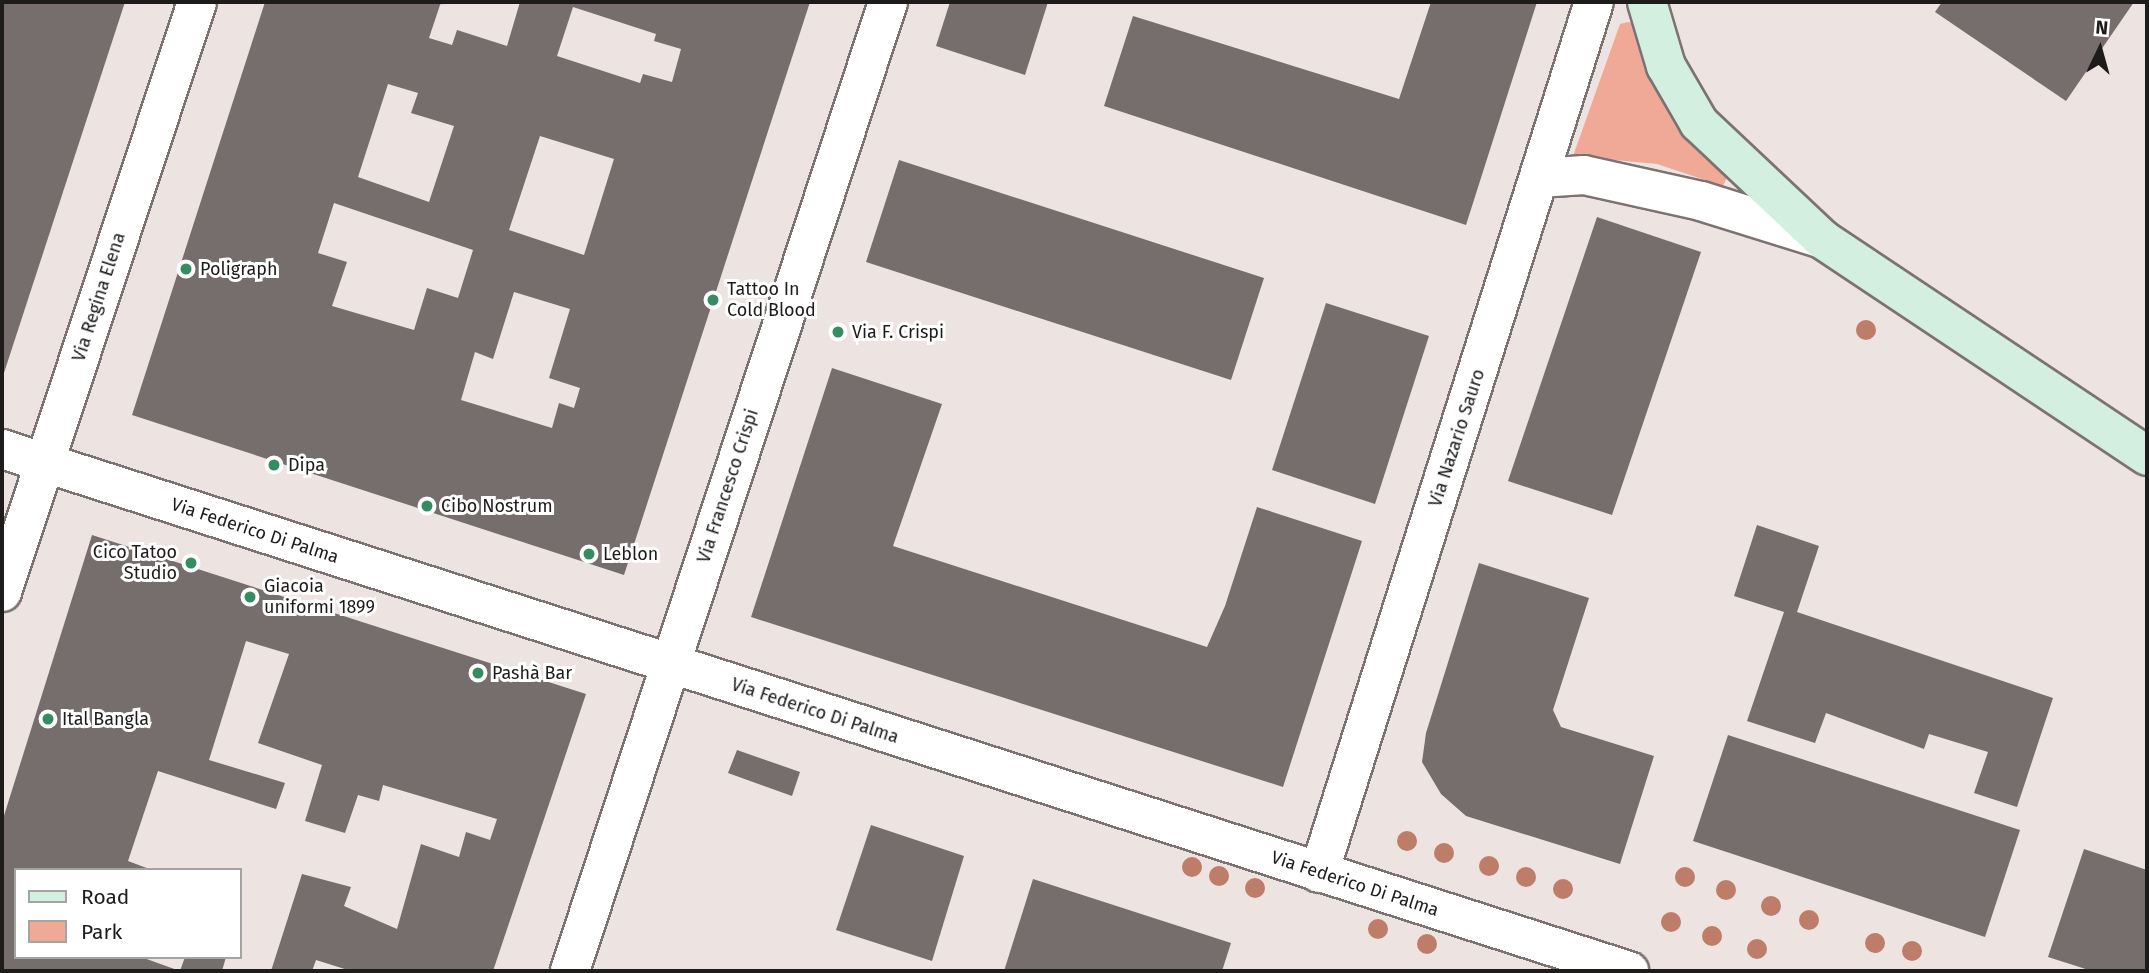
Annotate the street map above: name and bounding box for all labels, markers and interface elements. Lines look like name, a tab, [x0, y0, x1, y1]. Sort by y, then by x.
north arrow	[2065, 14, 2135, 84]
text: N	[2095, 16, 2109, 40]
street label: Via Regina Elena	[68, 230, 130, 364]
place label: Poligraph	[200, 258, 277, 280]
marker: Poligraph	[178, 261, 194, 277]
place label: Tattoo In Cold Blood	[727, 279, 816, 322]
marker: Tattoo In Cold Blood	[705, 292, 721, 308]
place label: Via F. Crispi	[852, 321, 944, 343]
marker: Via F. Crispi	[830, 324, 846, 340]
street label: Via Nazario Sauro	[1425, 366, 1489, 510]
street label: Via Francesco Crispi	[693, 406, 763, 566]
place label: Dipa	[288, 454, 325, 476]
marker: Dipa	[266, 457, 282, 473]
street label: Via Federico Di Palma	[169, 494, 341, 568]
place label: Cibo Nostrum	[441, 495, 553, 517]
marker: Cibo Nostrum	[419, 498, 435, 514]
place label: Cico Tatoo Studio	[93, 542, 177, 584]
place label: Leblon	[603, 543, 658, 565]
marker: Leblon	[581, 546, 597, 562]
marker: Cico Tatoo Studio	[183, 555, 199, 571]
place label: Giacoia uniformi 1899	[264, 576, 375, 618]
marker: Giacoia uniformi 1899	[242, 589, 258, 605]
place label: Pashà Bar	[492, 662, 572, 684]
marker: Pashà Bar	[470, 665, 486, 681]
street label: Via Federico Di Palma	[729, 674, 901, 748]
place label: Ital Bangla	[62, 708, 149, 730]
marker: Ital Bangla	[40, 711, 56, 727]
street label: Via Federico Di Palma	[1269, 847, 1441, 921]
legend	[14, 868, 242, 959]
text: Road	[81, 884, 129, 910]
text: Park	[81, 919, 122, 945]

